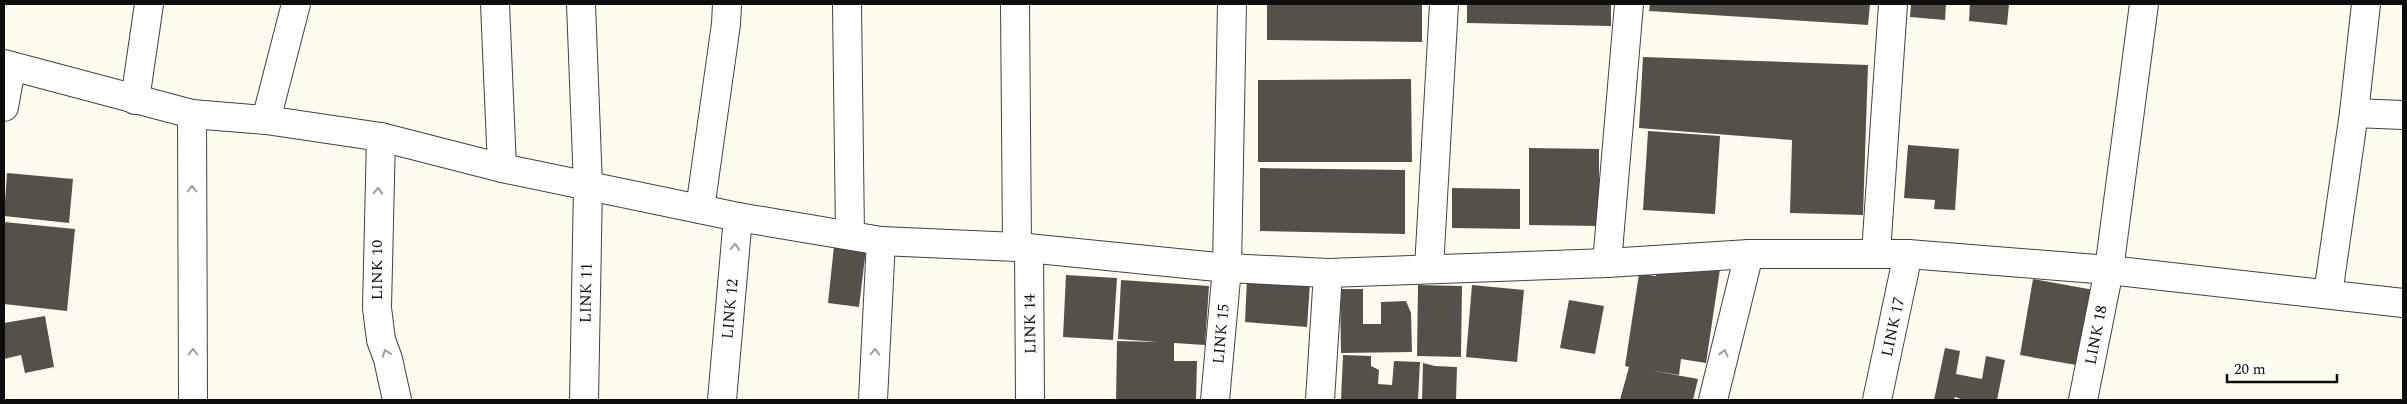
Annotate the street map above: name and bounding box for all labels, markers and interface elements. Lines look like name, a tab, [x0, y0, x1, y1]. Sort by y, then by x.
one-way arrow	[187, 185, 197, 192]
one-way arrow	[373, 187, 384, 195]
street label: LINK 10	[365, 240, 389, 300]
one-way arrow	[730, 243, 741, 251]
street label: LINK 11	[573, 263, 599, 323]
street label: LINK 12	[715, 278, 745, 340]
street label: LINK 14	[1017, 294, 1043, 354]
street label: LINK 17	[1875, 295, 1911, 359]
street label: LINK 15	[1206, 303, 1236, 365]
street label: LINK 18	[2078, 303, 2114, 367]
one-way arrow	[188, 347, 198, 355]
one-way arrow	[870, 347, 881, 355]
one-way arrow	[1718, 348, 1729, 357]
one-way arrow	[382, 349, 392, 358]
scale bar	[2227, 352, 2337, 384]
text: 20 m	[2234, 358, 2266, 381]

